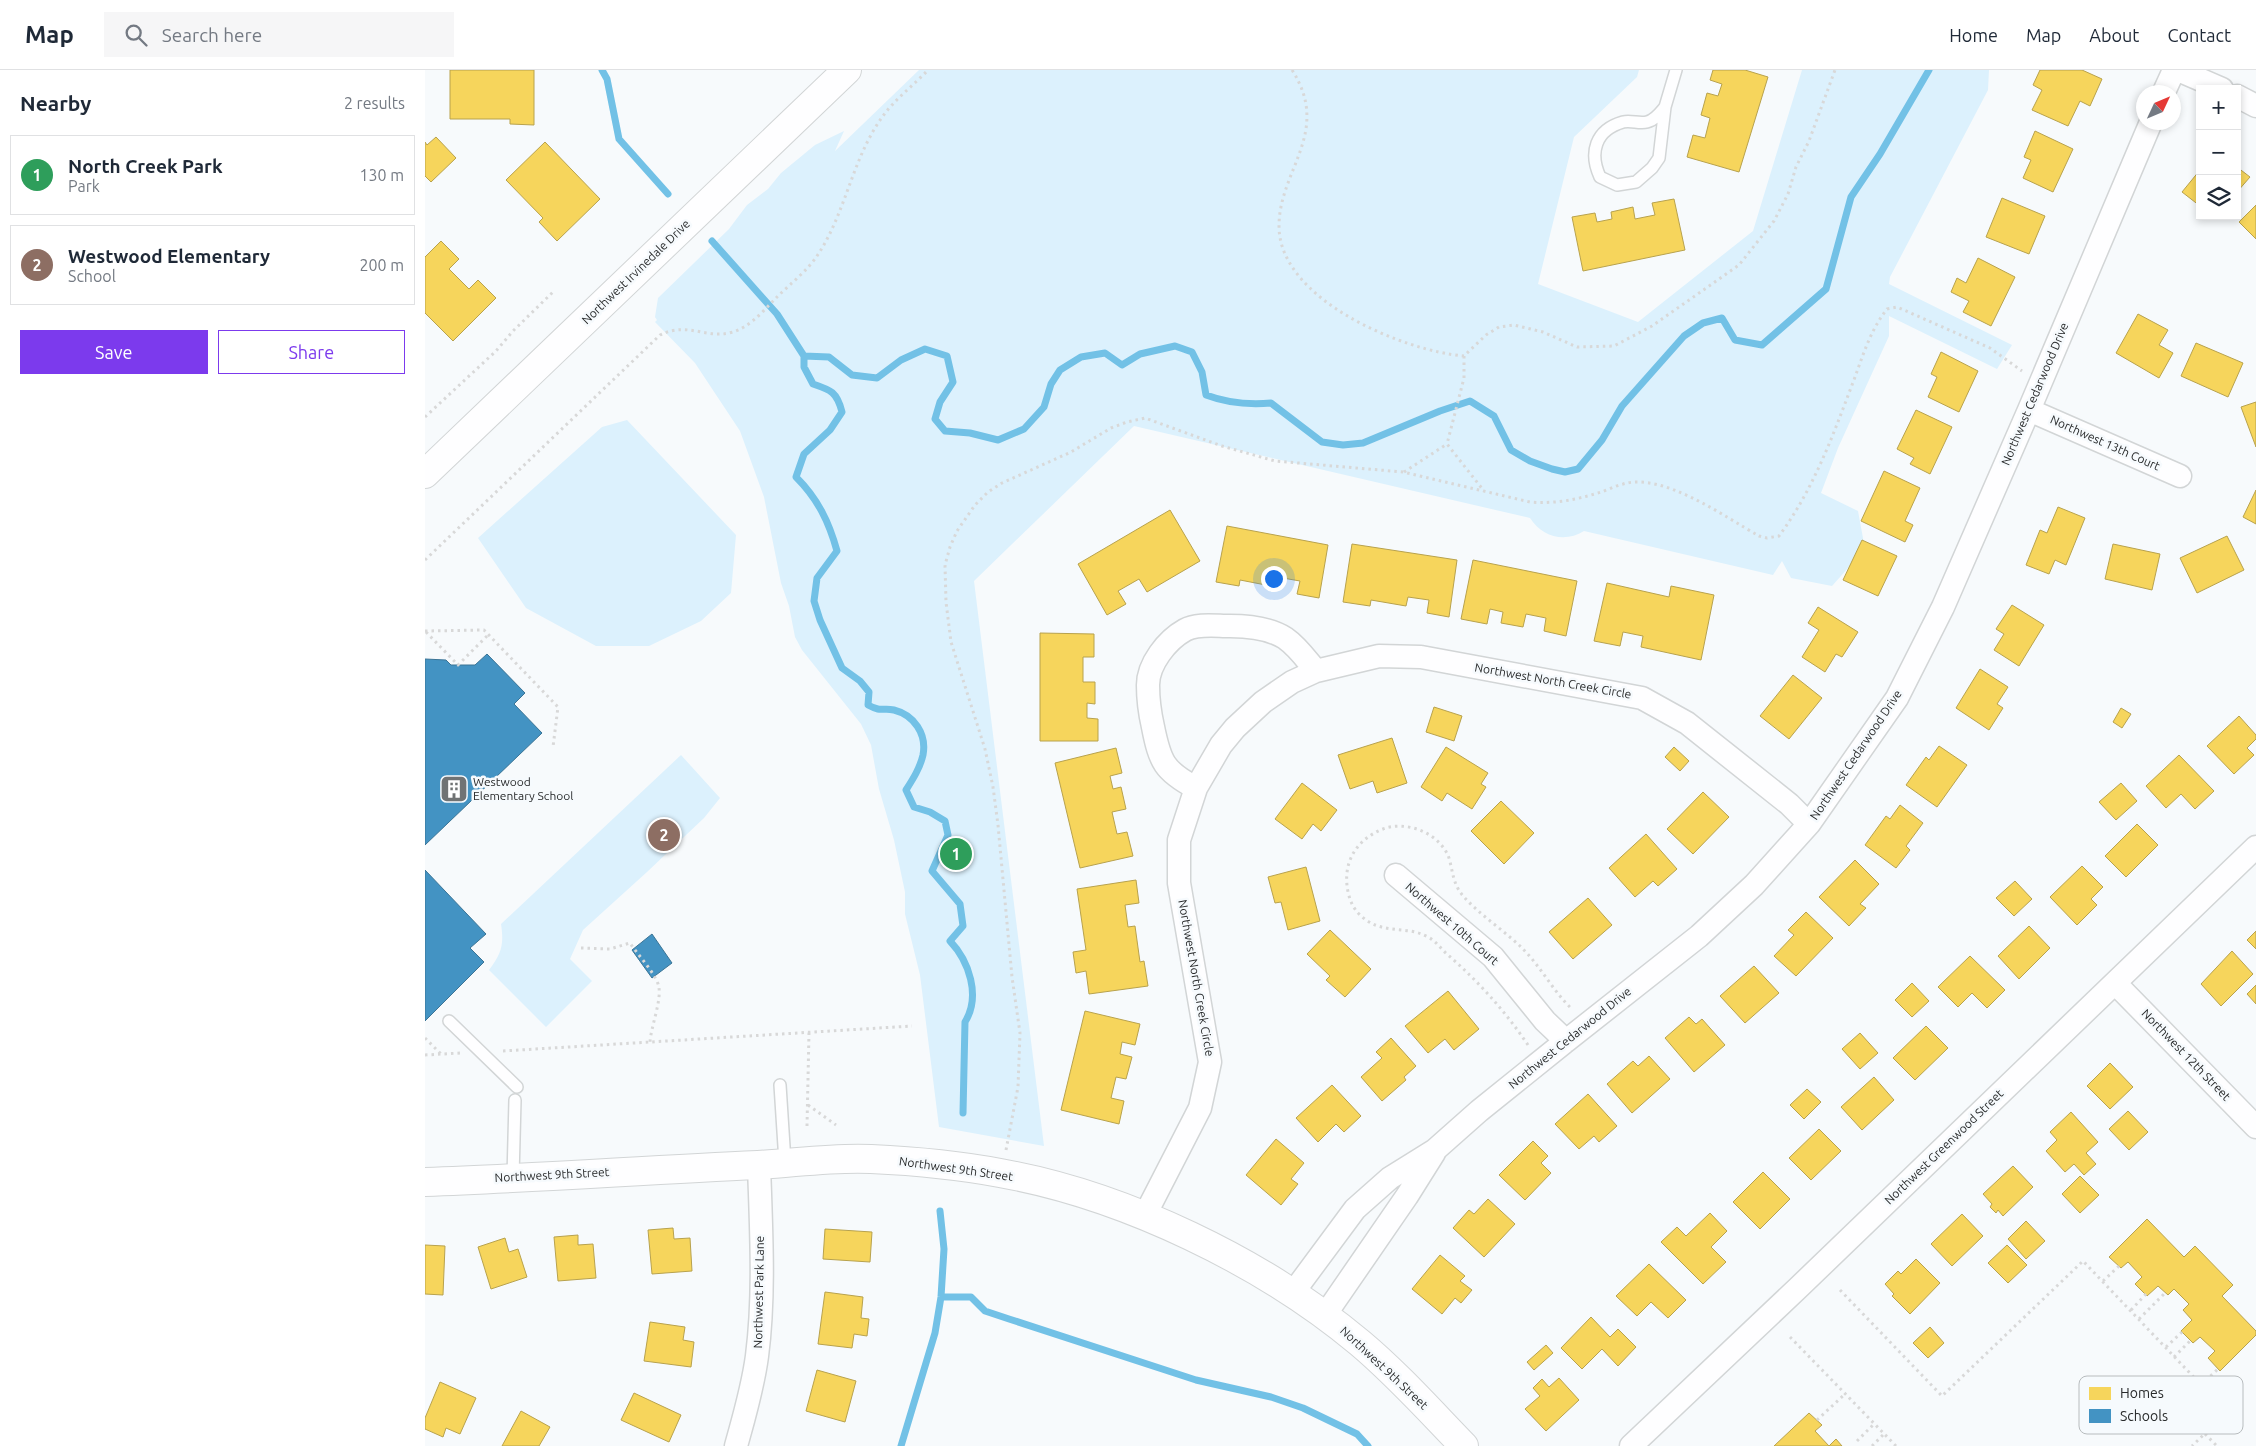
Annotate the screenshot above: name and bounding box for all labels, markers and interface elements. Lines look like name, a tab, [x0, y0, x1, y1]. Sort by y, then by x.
search box	[104, 12, 454, 57]
text: Map	[25, 21, 74, 48]
icon: search	[122, 21, 150, 49]
text: Search here	[162, 24, 262, 46]
text: Home	[1949, 25, 1998, 45]
text: Map	[2026, 25, 2061, 45]
text: About	[2089, 25, 2139, 45]
text: Contact	[2167, 25, 2231, 45]
north arrow	[2136, 85, 2181, 130]
map controls	[2196, 85, 2241, 220]
button: +	[2196, 85, 2241, 130]
text: Nearby	[20, 91, 91, 115]
text: 2 results	[344, 94, 405, 112]
button: −	[2196, 130, 2241, 175]
text: North Creek Park	[68, 155, 223, 177]
text: 1	[32, 166, 42, 184]
text: 130 m	[359, 166, 404, 184]
button: layers	[2196, 175, 2241, 220]
text: Park	[68, 177, 100, 195]
street label: Northwest Irvinedale Drive	[579, 217, 692, 327]
text: Westwood Elementary	[68, 245, 270, 267]
text: 2	[32, 256, 42, 274]
text: 200 m	[359, 256, 404, 274]
text: School	[68, 267, 116, 285]
street label: Northwest Cedarwood Drive	[1999, 321, 2071, 467]
button: Save	[20, 330, 208, 374]
button: Share	[218, 330, 405, 374]
street label: Northwest 13th Court	[2048, 412, 2162, 473]
your location	[1261, 566, 1287, 592]
street label: Northwest North Creek Circle	[1474, 660, 1632, 701]
street label: Northwest Cedarwood Drive	[1807, 687, 1904, 822]
building icon: Westwood Elementary School	[439, 774, 469, 804]
place label: Westwood Elementary School	[473, 775, 573, 802]
pin: 2	[648, 816, 680, 854]
pin: 1	[940, 835, 972, 873]
street label: Northwest 10th Court	[1403, 880, 1502, 968]
street label: Northwest North Creek Circle	[1176, 899, 1217, 1057]
street label: Northwest Cedarwood Drive	[1506, 984, 1634, 1091]
street label: Northwest 12th Street	[2139, 1006, 2233, 1103]
street label: Northwest Greenwood Street	[1882, 1086, 2006, 1207]
street label: Northwest 9th Street	[898, 1154, 1014, 1183]
street label: Northwest 9th Street	[494, 1165, 610, 1184]
street label: Northwest Park Lane	[751, 1236, 766, 1348]
street label: Northwest 9th Street	[1338, 1324, 1431, 1412]
legend	[2079, 1376, 2243, 1434]
text: Homes	[2120, 1385, 2164, 1401]
text: Schools	[2120, 1408, 2168, 1424]

